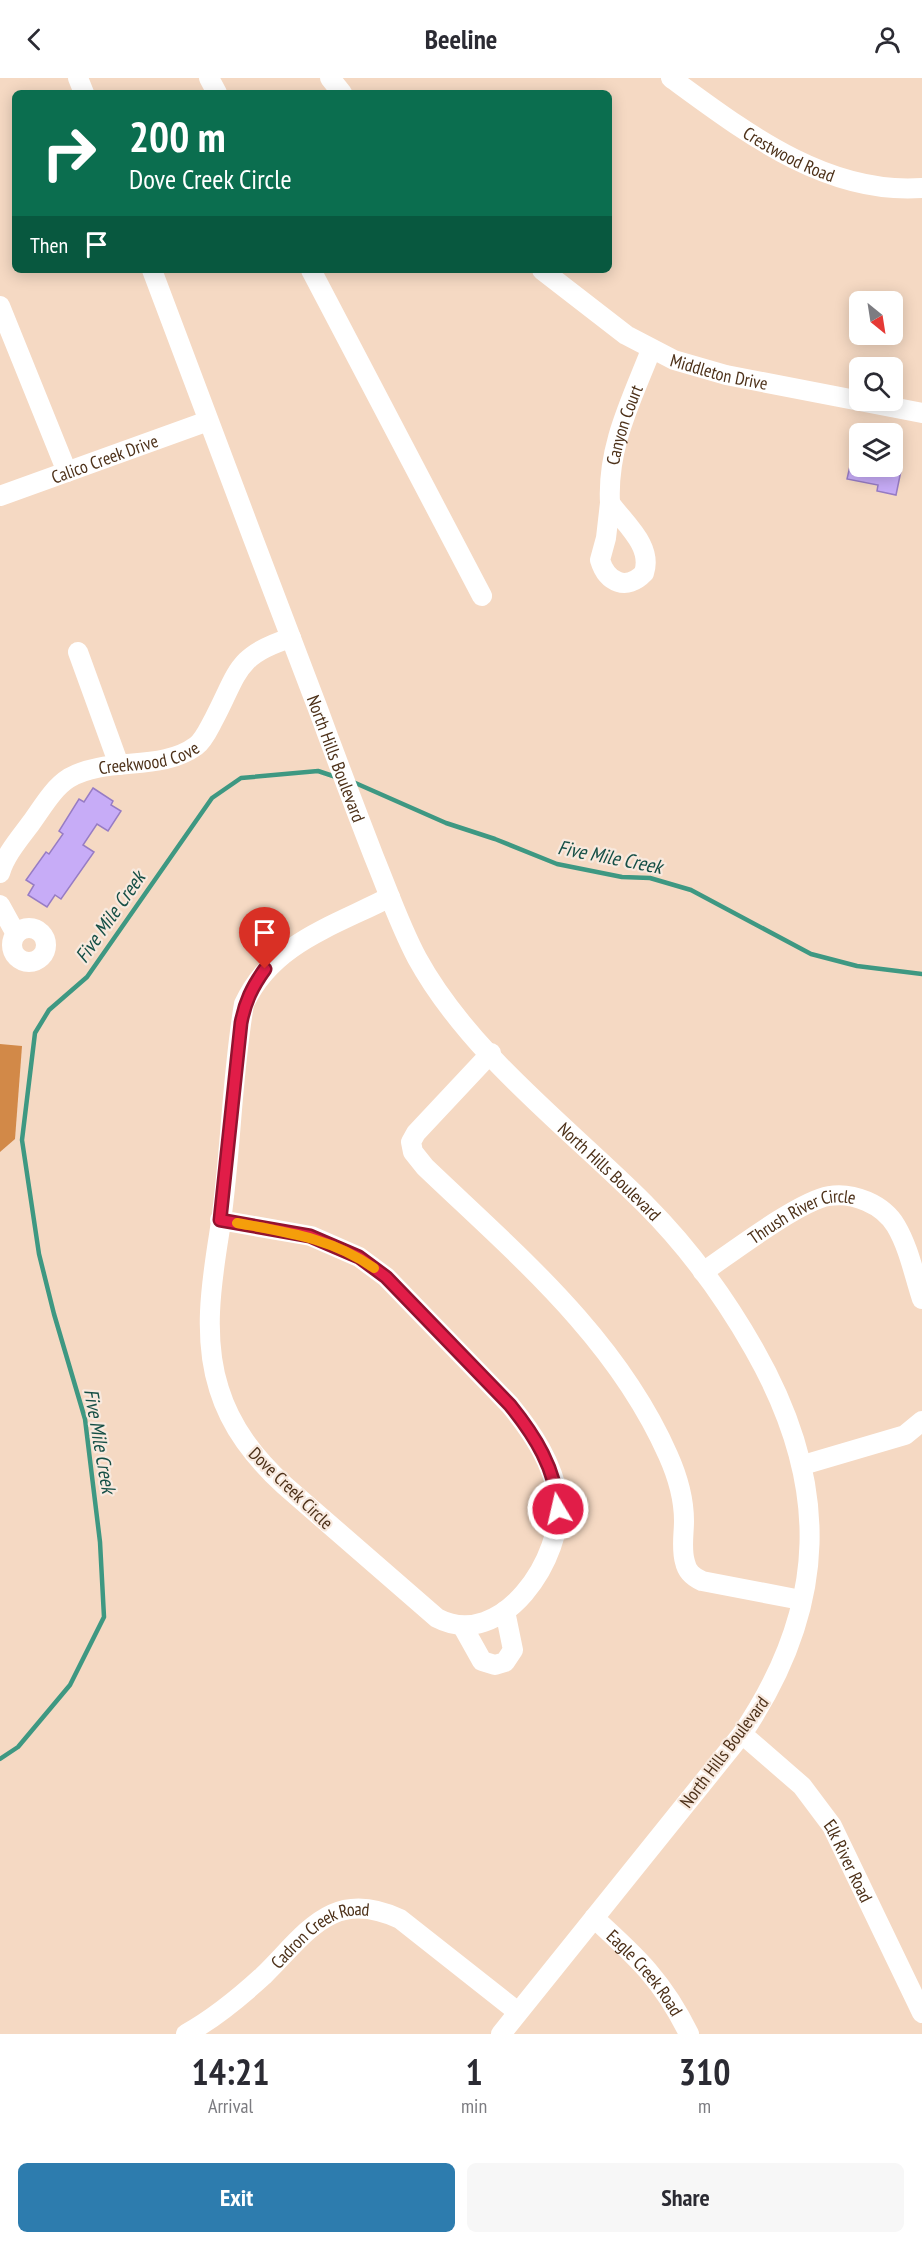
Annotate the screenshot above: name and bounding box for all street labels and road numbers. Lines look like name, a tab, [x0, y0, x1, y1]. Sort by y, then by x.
street label: Crestwood Road	[739, 121, 838, 187]
street label: Middleton Drive	[668, 348, 770, 394]
street label: Canyon Court	[601, 381, 647, 467]
street label: Calico Creek Drive	[48, 429, 161, 488]
street label: North Hills Boulevard	[302, 692, 371, 825]
street label: Creekwood Cove	[97, 736, 204, 779]
street label: North Hills Boulevard	[553, 1117, 666, 1225]
street label: Thrush River Circle	[743, 1184, 858, 1249]
street label: Dove Creek Circle	[244, 1442, 338, 1534]
street label: North Hills Boulevard	[675, 1692, 773, 1812]
street label: Elk River Road	[819, 1814, 878, 1906]
street label: Cadron Creek Road	[265, 1897, 371, 1973]
street label: Eagle Creek Road	[602, 1924, 688, 2020]

